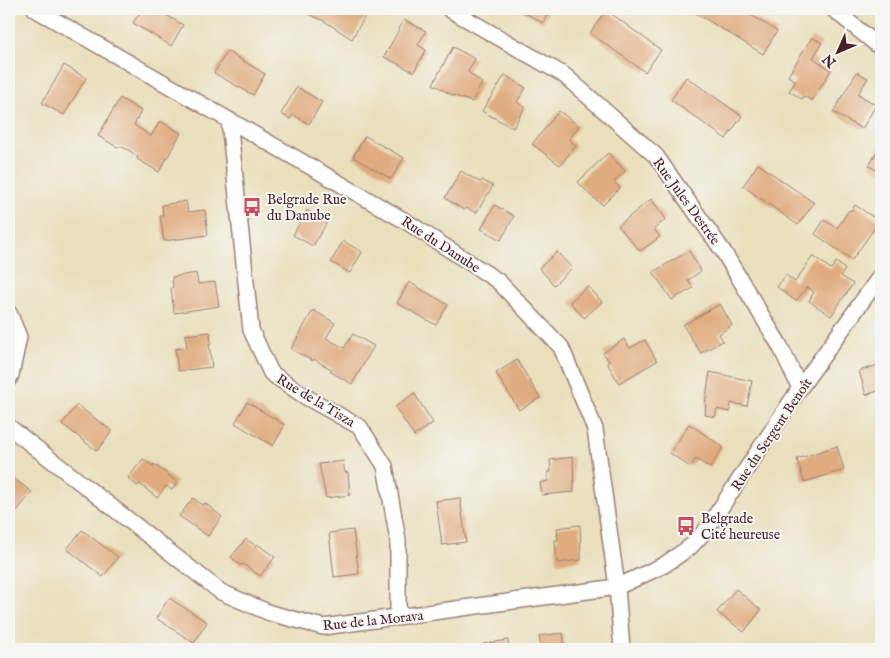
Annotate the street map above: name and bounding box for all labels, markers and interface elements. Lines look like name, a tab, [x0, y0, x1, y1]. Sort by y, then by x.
north arrow	[812, 28, 862, 78]
text: N	[819, 50, 841, 72]
street label: Rue Jules Destrée	[648, 154, 724, 249]
place label: Belgrade Rue du Danube	[267, 191, 347, 225]
bus stop icon: Belgrade Rue du Danube	[241, 196, 263, 218]
street label: Rue du Danube	[397, 213, 484, 277]
street label: Rue de la Tisza	[273, 370, 359, 432]
street label: Rue du Sergent Benoît	[727, 375, 816, 494]
place label: Belgrade Cité heureuse	[701, 510, 781, 544]
bus stop icon: Belgrade Cité heureuse	[675, 515, 697, 537]
street label: Rue de la Morava	[322, 607, 425, 635]

